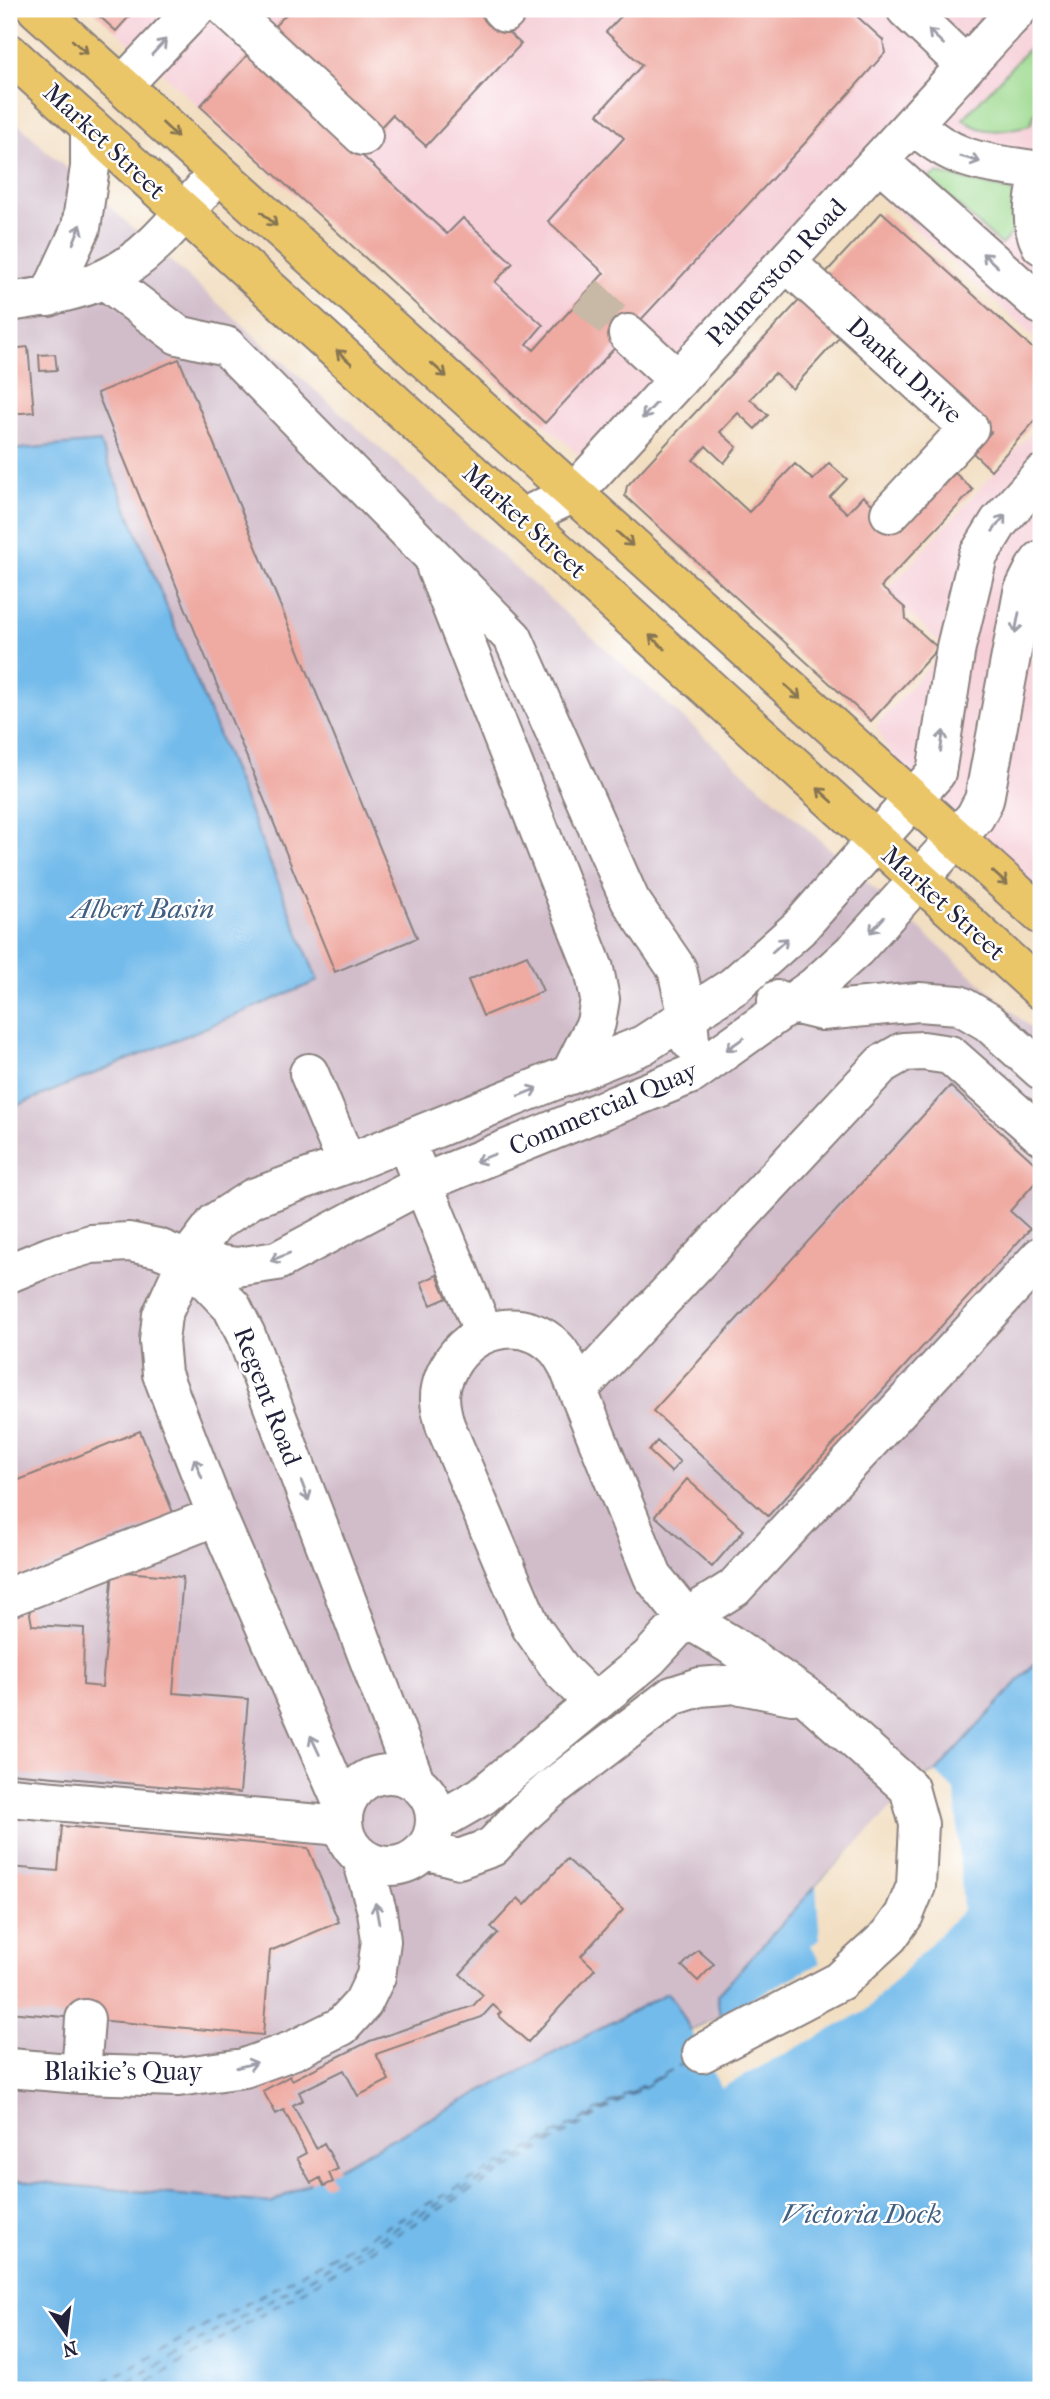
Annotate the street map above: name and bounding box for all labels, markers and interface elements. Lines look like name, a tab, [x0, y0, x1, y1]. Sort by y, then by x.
one-way arrow	[928, 29, 945, 46]
one-way arrow	[71, 39, 89, 55]
one-way arrow	[150, 39, 167, 56]
street label: Market Street	[37, 77, 173, 206]
one-way arrow	[161, 121, 178, 138]
one-way arrow	[959, 154, 981, 167]
street label: Palmerston Road	[700, 191, 853, 353]
one-way arrow	[260, 210, 277, 227]
one-way arrow	[71, 224, 84, 246]
one-way arrow	[981, 252, 999, 268]
street label: Danku Drive	[841, 311, 969, 430]
one-way arrow	[335, 350, 353, 366]
one-way arrow	[430, 362, 448, 378]
one-way arrow	[641, 402, 657, 420]
street label: Market Street	[456, 458, 594, 586]
one-way arrow	[992, 514, 1006, 533]
one-way arrow	[616, 531, 634, 547]
one-way arrow	[1010, 611, 1023, 634]
one-way arrow	[649, 633, 666, 650]
one-way arrow	[784, 684, 801, 701]
one-way arrow	[936, 730, 949, 752]
one-way arrow	[816, 787, 834, 803]
street label: Market Street	[875, 840, 1013, 968]
one-way arrow	[991, 870, 1009, 886]
water label: Albert Basin	[68, 892, 215, 925]
one-way arrow	[869, 916, 886, 933]
one-way arrow	[771, 937, 789, 953]
one-way arrow	[726, 1037, 745, 1051]
street label: Commercial Quay	[504, 1054, 703, 1162]
one-way arrow	[516, 1084, 538, 1097]
one-way arrow	[474, 1153, 496, 1166]
one-way arrow	[270, 1252, 292, 1265]
street label: Regent Road	[227, 1323, 308, 1471]
one-way arrow	[190, 1457, 203, 1479]
one-way arrow	[299, 1479, 312, 1501]
one-way arrow	[308, 1734, 321, 1756]
one-way arrow	[370, 1902, 383, 1925]
street label: Blaikie's Quay	[44, 2056, 203, 2087]
one-way arrow	[236, 2058, 258, 2071]
water label: Victoria Dock	[782, 2197, 942, 2230]
north arrow	[32, 2298, 102, 2368]
text: N	[60, 2336, 80, 2361]

